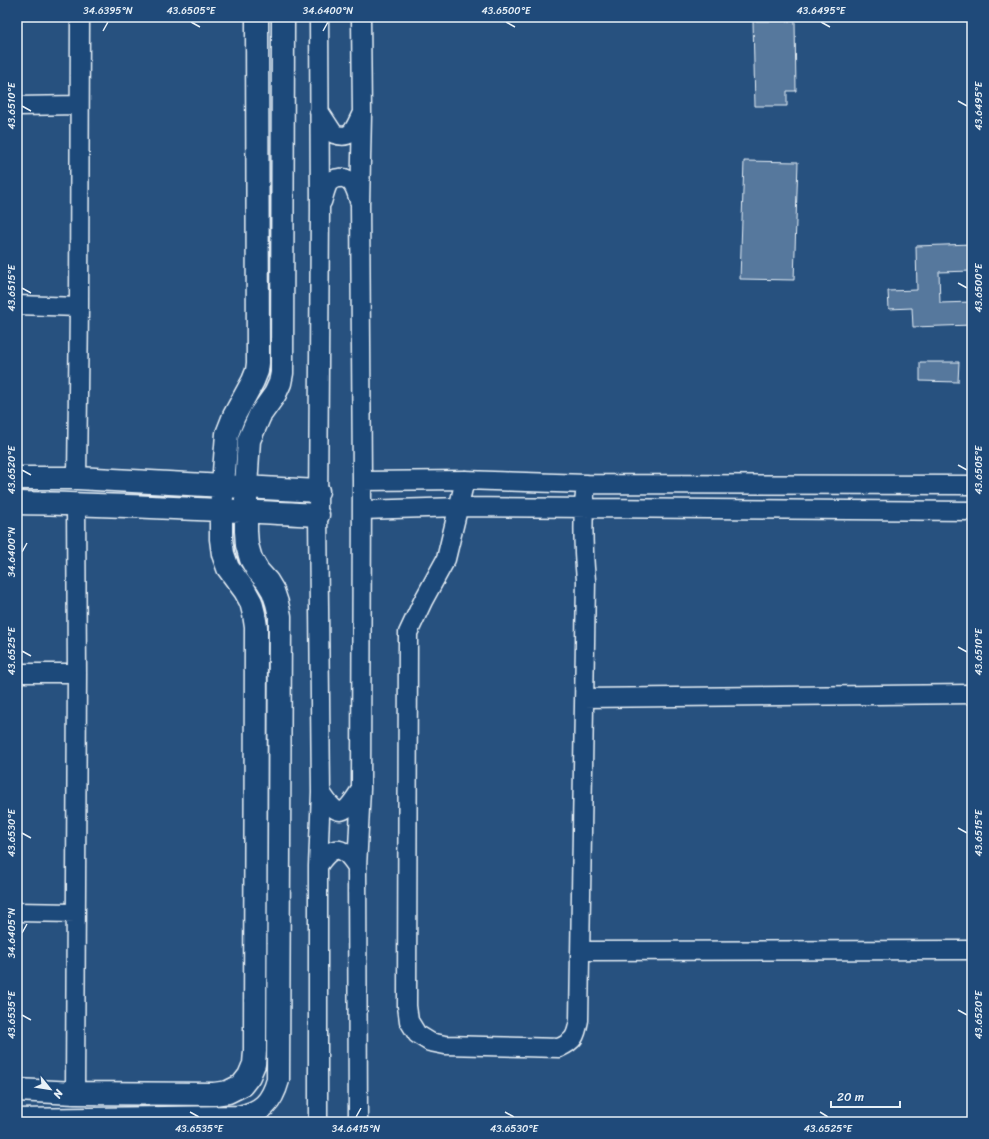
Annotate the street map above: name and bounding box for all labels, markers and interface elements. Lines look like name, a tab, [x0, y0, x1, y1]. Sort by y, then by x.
text: 34.6395°N	[83, 2, 133, 20]
text: 43.6505°E	[167, 2, 217, 20]
text: 34.6400°N	[303, 2, 353, 20]
text: 43.6500°E	[481, 2, 532, 20]
text: 43.6495°E	[797, 2, 847, 20]
text: 43.6495°E	[970, 80, 988, 130]
text: 43.6510°E	[3, 81, 21, 130]
text: 43.6500°E	[970, 262, 988, 313]
text: 43.6515°E	[3, 263, 21, 311]
text: 43.6520°E	[3, 444, 21, 494]
text: 43.6505°E	[970, 444, 988, 494]
text: 34.6400°N	[3, 527, 21, 577]
text: 43.6525°E	[3, 625, 21, 675]
text: 43.6510°E	[970, 627, 988, 676]
text: 43.6530°E	[3, 807, 21, 857]
text: 43.6515°E	[970, 808, 988, 856]
text: 34.6405°N	[3, 908, 21, 958]
text: 43.6520°E	[970, 989, 988, 1039]
text: 43.6535°E	[3, 990, 21, 1039]
north arrow	[30, 1069, 70, 1109]
scale bar	[831, 1083, 900, 1109]
text: N	[48, 1085, 69, 1102]
text: 20 m	[837, 1086, 864, 1108]
text: 43.6535°E	[175, 1120, 224, 1138]
text: 34.6415°N	[332, 1120, 380, 1138]
text: 43.6530°E	[490, 1120, 540, 1138]
text: 43.6525°E	[804, 1120, 854, 1138]

